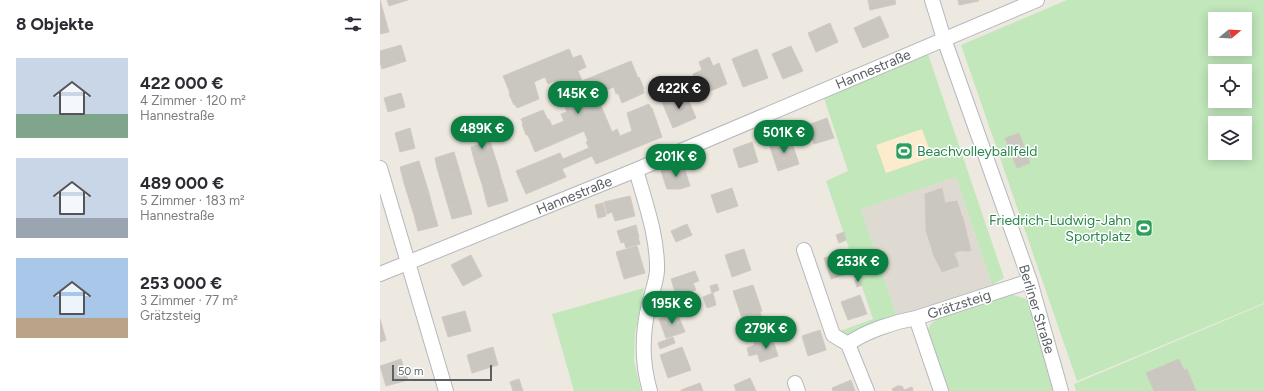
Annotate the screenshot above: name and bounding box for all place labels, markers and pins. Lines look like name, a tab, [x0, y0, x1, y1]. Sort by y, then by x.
pin: 422K €	[646, 76, 712, 110]
pin: 145K €	[545, 81, 611, 115]
pin: 489K €	[449, 116, 515, 150]
pin: 501K €	[751, 120, 817, 154]
sports icon: Beachvolleyballfeld	[894, 141, 914, 161]
place label: Beachvolleyballfeld	[917, 143, 1037, 160]
pin: 201K €	[643, 144, 709, 178]
place label: Friedrich-Ludwig-Jahn Sportplatz	[989, 212, 1131, 245]
sports icon: Friedrich-Ludwig-Jahn Sportplatz	[1134, 218, 1154, 238]
pin: 253K €	[825, 249, 891, 283]
pin: 195K €	[639, 291, 705, 325]
pin: 279K €	[733, 316, 799, 350]

